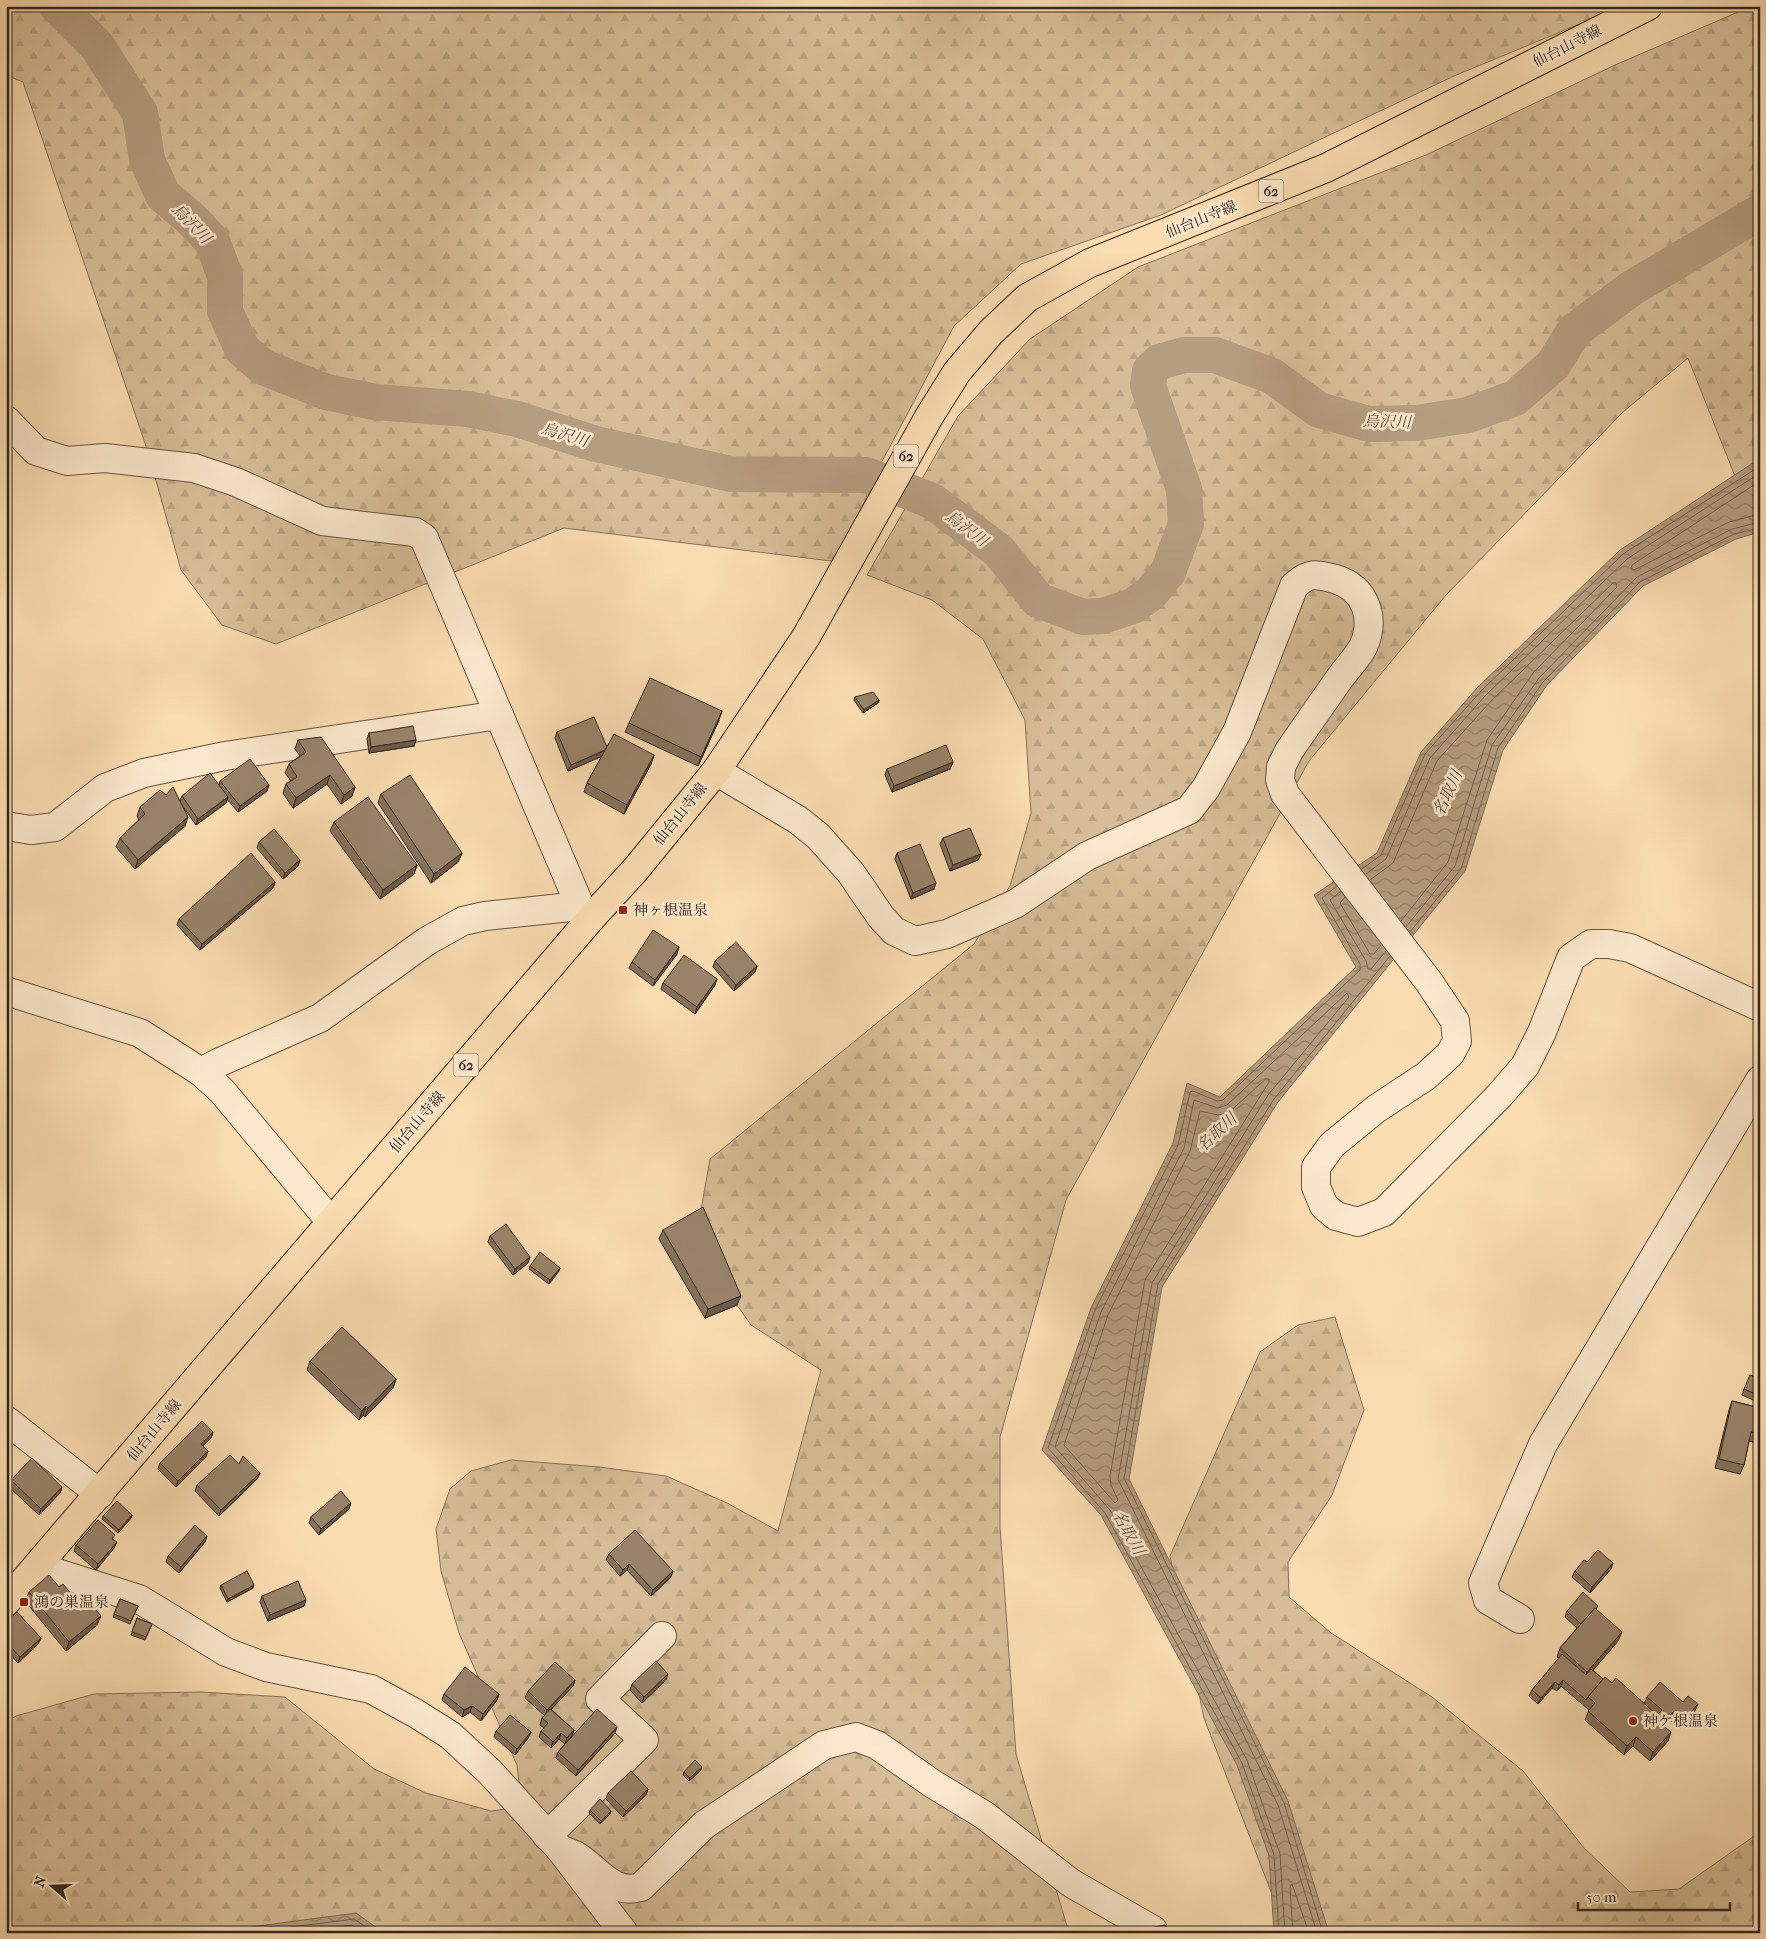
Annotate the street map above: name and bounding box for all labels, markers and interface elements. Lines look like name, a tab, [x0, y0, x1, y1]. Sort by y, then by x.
street label: 仙台山寺線	[1529, 21, 1605, 71]
road number: 62	[1258, 180, 1284, 202]
street label: 仙台山寺線	[1163, 197, 1239, 241]
water label: 烏沢川	[168, 199, 217, 249]
water label: 烏沢川	[1363, 411, 1413, 432]
water label: 烏沢川	[539, 418, 592, 451]
road number: 62	[894, 444, 918, 468]
water label: 烏沢川	[942, 506, 993, 552]
water label: 名取川	[1429, 766, 1467, 819]
street label: 仙台山寺線	[649, 779, 711, 849]
place label: 神ヶ根温泉	[633, 901, 708, 919]
marker: 神ヶ根温泉	[617, 904, 629, 916]
road number: 62	[454, 1054, 478, 1076]
street label: 仙台山寺線	[386, 1088, 448, 1156]
water label: 名取川	[1192, 1108, 1242, 1156]
street label: 仙台山寺線	[123, 1395, 185, 1465]
water label: 名取川	[1109, 1507, 1149, 1560]
place label: 鴻の巣温泉	[34, 1593, 109, 1611]
marker: 鴻の巣温泉	[18, 1596, 30, 1608]
place label: 神ケ根温泉	[1643, 1712, 1718, 1730]
marker: 神ケ根温泉	[1627, 1715, 1639, 1727]
north arrow	[28, 1862, 78, 1912]
text: N	[30, 1873, 50, 1890]
scale bar	[1578, 1879, 1731, 1911]
text: 50 m	[1586, 1888, 1617, 1906]

